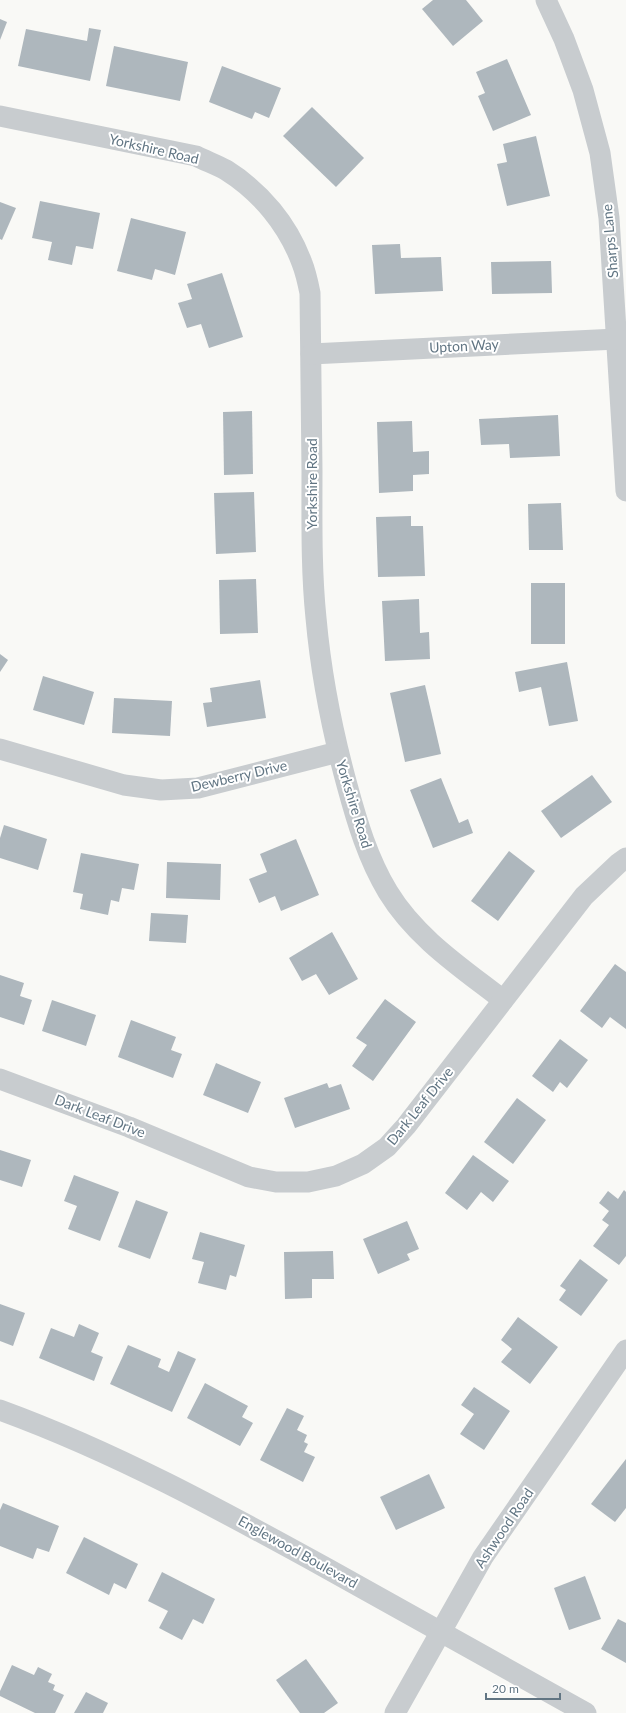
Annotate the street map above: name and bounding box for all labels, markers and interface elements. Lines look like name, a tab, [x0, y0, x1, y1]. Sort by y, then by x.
street label: Yorkshire Road	[108, 130, 201, 167]
street label: Sharps Lane	[598, 203, 621, 279]
street label: Upton Way	[429, 335, 500, 356]
street label: Yorkshire Road	[303, 438, 320, 530]
street label: Dewberry Drive	[189, 756, 289, 795]
street label: Yorkshire Road	[333, 758, 376, 850]
street label: Dark Leaf Drive	[383, 1063, 456, 1148]
street label: Dark Leaf Drive	[52, 1090, 148, 1141]
street label: Ashwood Road	[471, 1485, 537, 1571]
street label: Englewood Boulevard	[236, 1512, 361, 1591]
scale bar	[486, 1675, 560, 1701]
text: 20 m	[492, 1681, 519, 1696]

